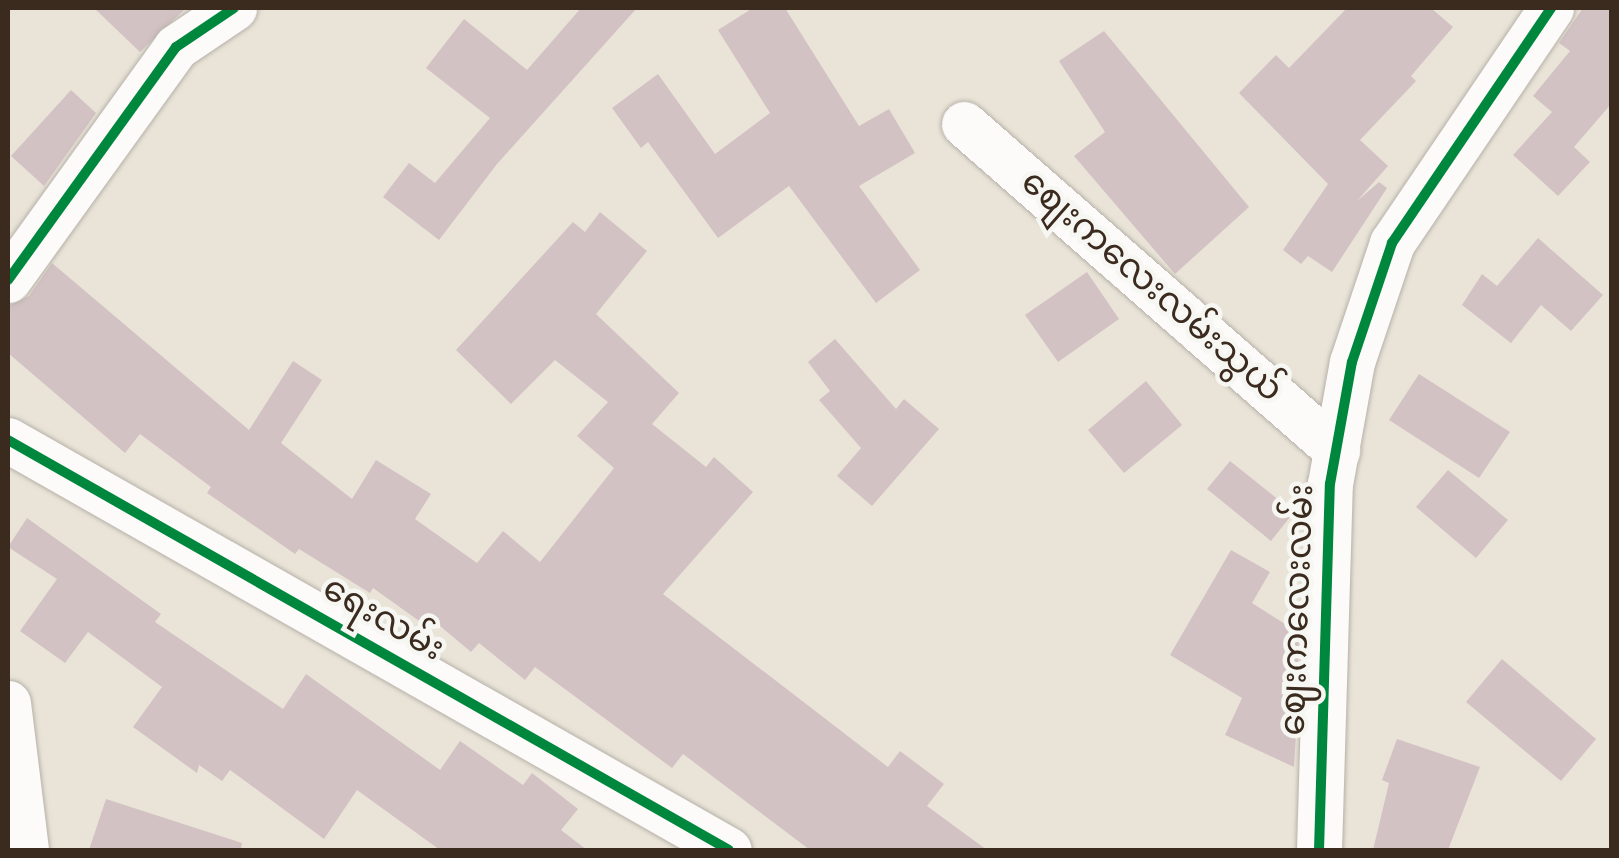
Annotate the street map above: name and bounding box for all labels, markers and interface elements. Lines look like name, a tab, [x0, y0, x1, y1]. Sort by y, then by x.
street label: စျေးကလေးလမ်းသွယ်	[1011, 163, 1289, 413]
street label: ဈေးကလေးလမ်း	[1275, 483, 1325, 737]
street label: ရေးလမ်း	[314, 570, 450, 672]

